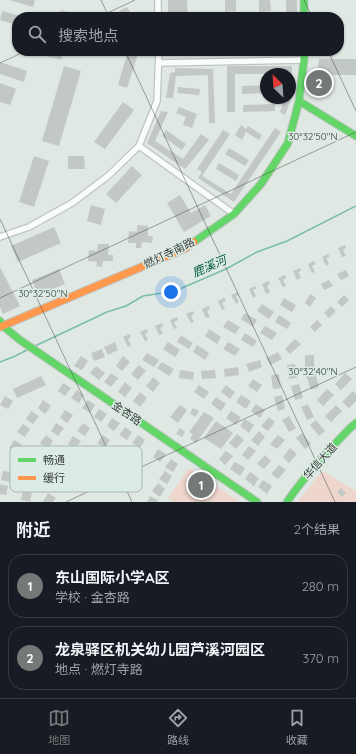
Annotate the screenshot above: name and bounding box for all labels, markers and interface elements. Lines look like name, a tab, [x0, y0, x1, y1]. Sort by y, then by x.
search box	[12, 12, 344, 56]
icon: search	[26, 23, 48, 45]
text: 搜索地点	[58, 26, 118, 45]
north arrow	[260, 68, 296, 104]
pin: 2	[306, 68, 332, 98]
text: 30°32'50"N	[288, 130, 338, 143]
street label: 燃灯寺南路	[141, 235, 197, 271]
water label: 鹿溪河	[189, 251, 230, 280]
your location	[161, 282, 181, 302]
text: 30°32'50"N	[18, 287, 68, 300]
text: 30°32'40"N	[288, 365, 338, 378]
street label: 金杏路	[109, 398, 145, 428]
street label: 华信大道	[300, 440, 340, 482]
legend	[10, 446, 142, 492]
text: 畅通	[43, 453, 65, 467]
pin: 1	[188, 470, 214, 500]
text: 缓行	[43, 471, 65, 485]
text: 附近	[16, 519, 50, 540]
text: 2个结果	[294, 521, 340, 537]
text: 东山国际小学A区	[55, 568, 170, 587]
text: 1	[27, 578, 33, 594]
text: 280 m	[302, 578, 339, 594]
text: 学校 · 金杏路	[55, 589, 130, 605]
text: 龙泉驿区机关幼儿园芦溪河园区	[55, 640, 265, 659]
text: 2	[26, 650, 34, 666]
text: 370 m	[302, 650, 339, 666]
text: 地点 · 燃灯寺路	[55, 661, 143, 677]
tab: 地图	[48, 707, 70, 747]
tab: 路线	[167, 707, 189, 747]
tab: 收藏	[286, 707, 308, 747]

